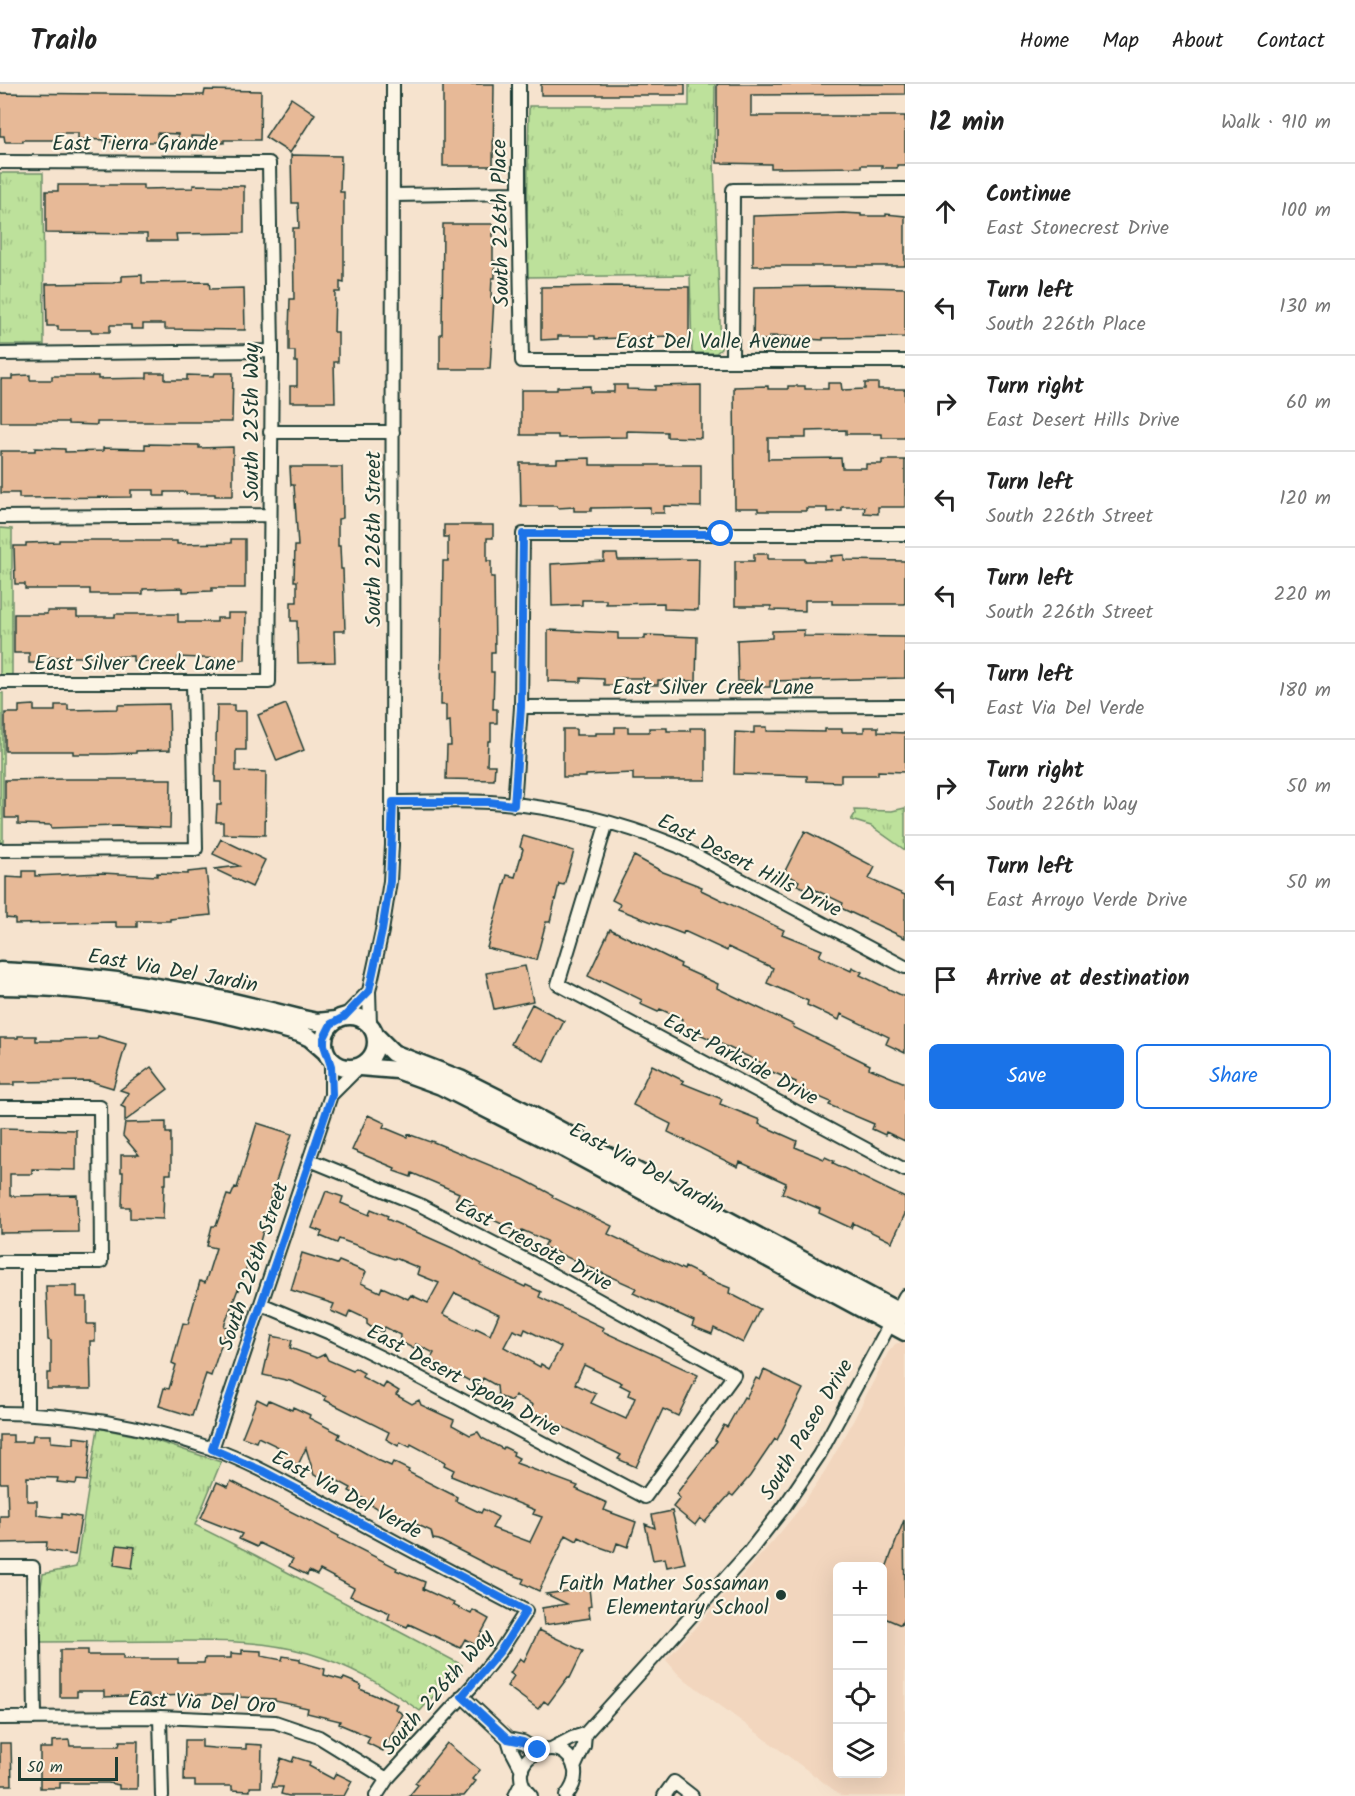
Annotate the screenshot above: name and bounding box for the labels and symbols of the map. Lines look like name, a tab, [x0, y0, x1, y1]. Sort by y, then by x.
street label: East Tierra Grande	[52, 128, 219, 161]
street label: South 226th Place	[484, 138, 519, 307]
street label: East Del Valle Avenue	[615, 326, 811, 359]
street label: South 225th Way	[236, 343, 269, 501]
street label: South 226th Street	[358, 450, 391, 627]
route start	[707, 520, 733, 546]
street label: East Silver Creek Lane	[34, 648, 236, 681]
street label: East Silver Creek Lane	[612, 672, 814, 705]
street label: East Desert Hills Drive	[651, 806, 848, 927]
street label: East Via Del Jardin	[85, 940, 260, 1003]
street label: East Parkside Drive	[657, 1005, 824, 1115]
street label: East Via Del Jardin	[563, 1114, 730, 1224]
street label: South 226th Street	[210, 1177, 299, 1355]
street label: East Creosote Drive	[449, 1190, 619, 1301]
street label: East Desert Spoon Drive	[360, 1316, 567, 1447]
street label: South Paseo Drive	[752, 1352, 863, 1507]
street label: East Via Del Verde	[265, 1442, 428, 1549]
place label: Faith Mather Sossaman Elementary School	[559, 1568, 769, 1625]
marker: Faith Mather Sossaman Elementary School	[774, 1588, 788, 1602]
street label: South 226th Way	[374, 1622, 503, 1764]
street label: East Via Del Oro	[127, 1683, 277, 1724]
route end	[524, 1736, 550, 1762]
scale bar	[18, 1754, 118, 1782]

